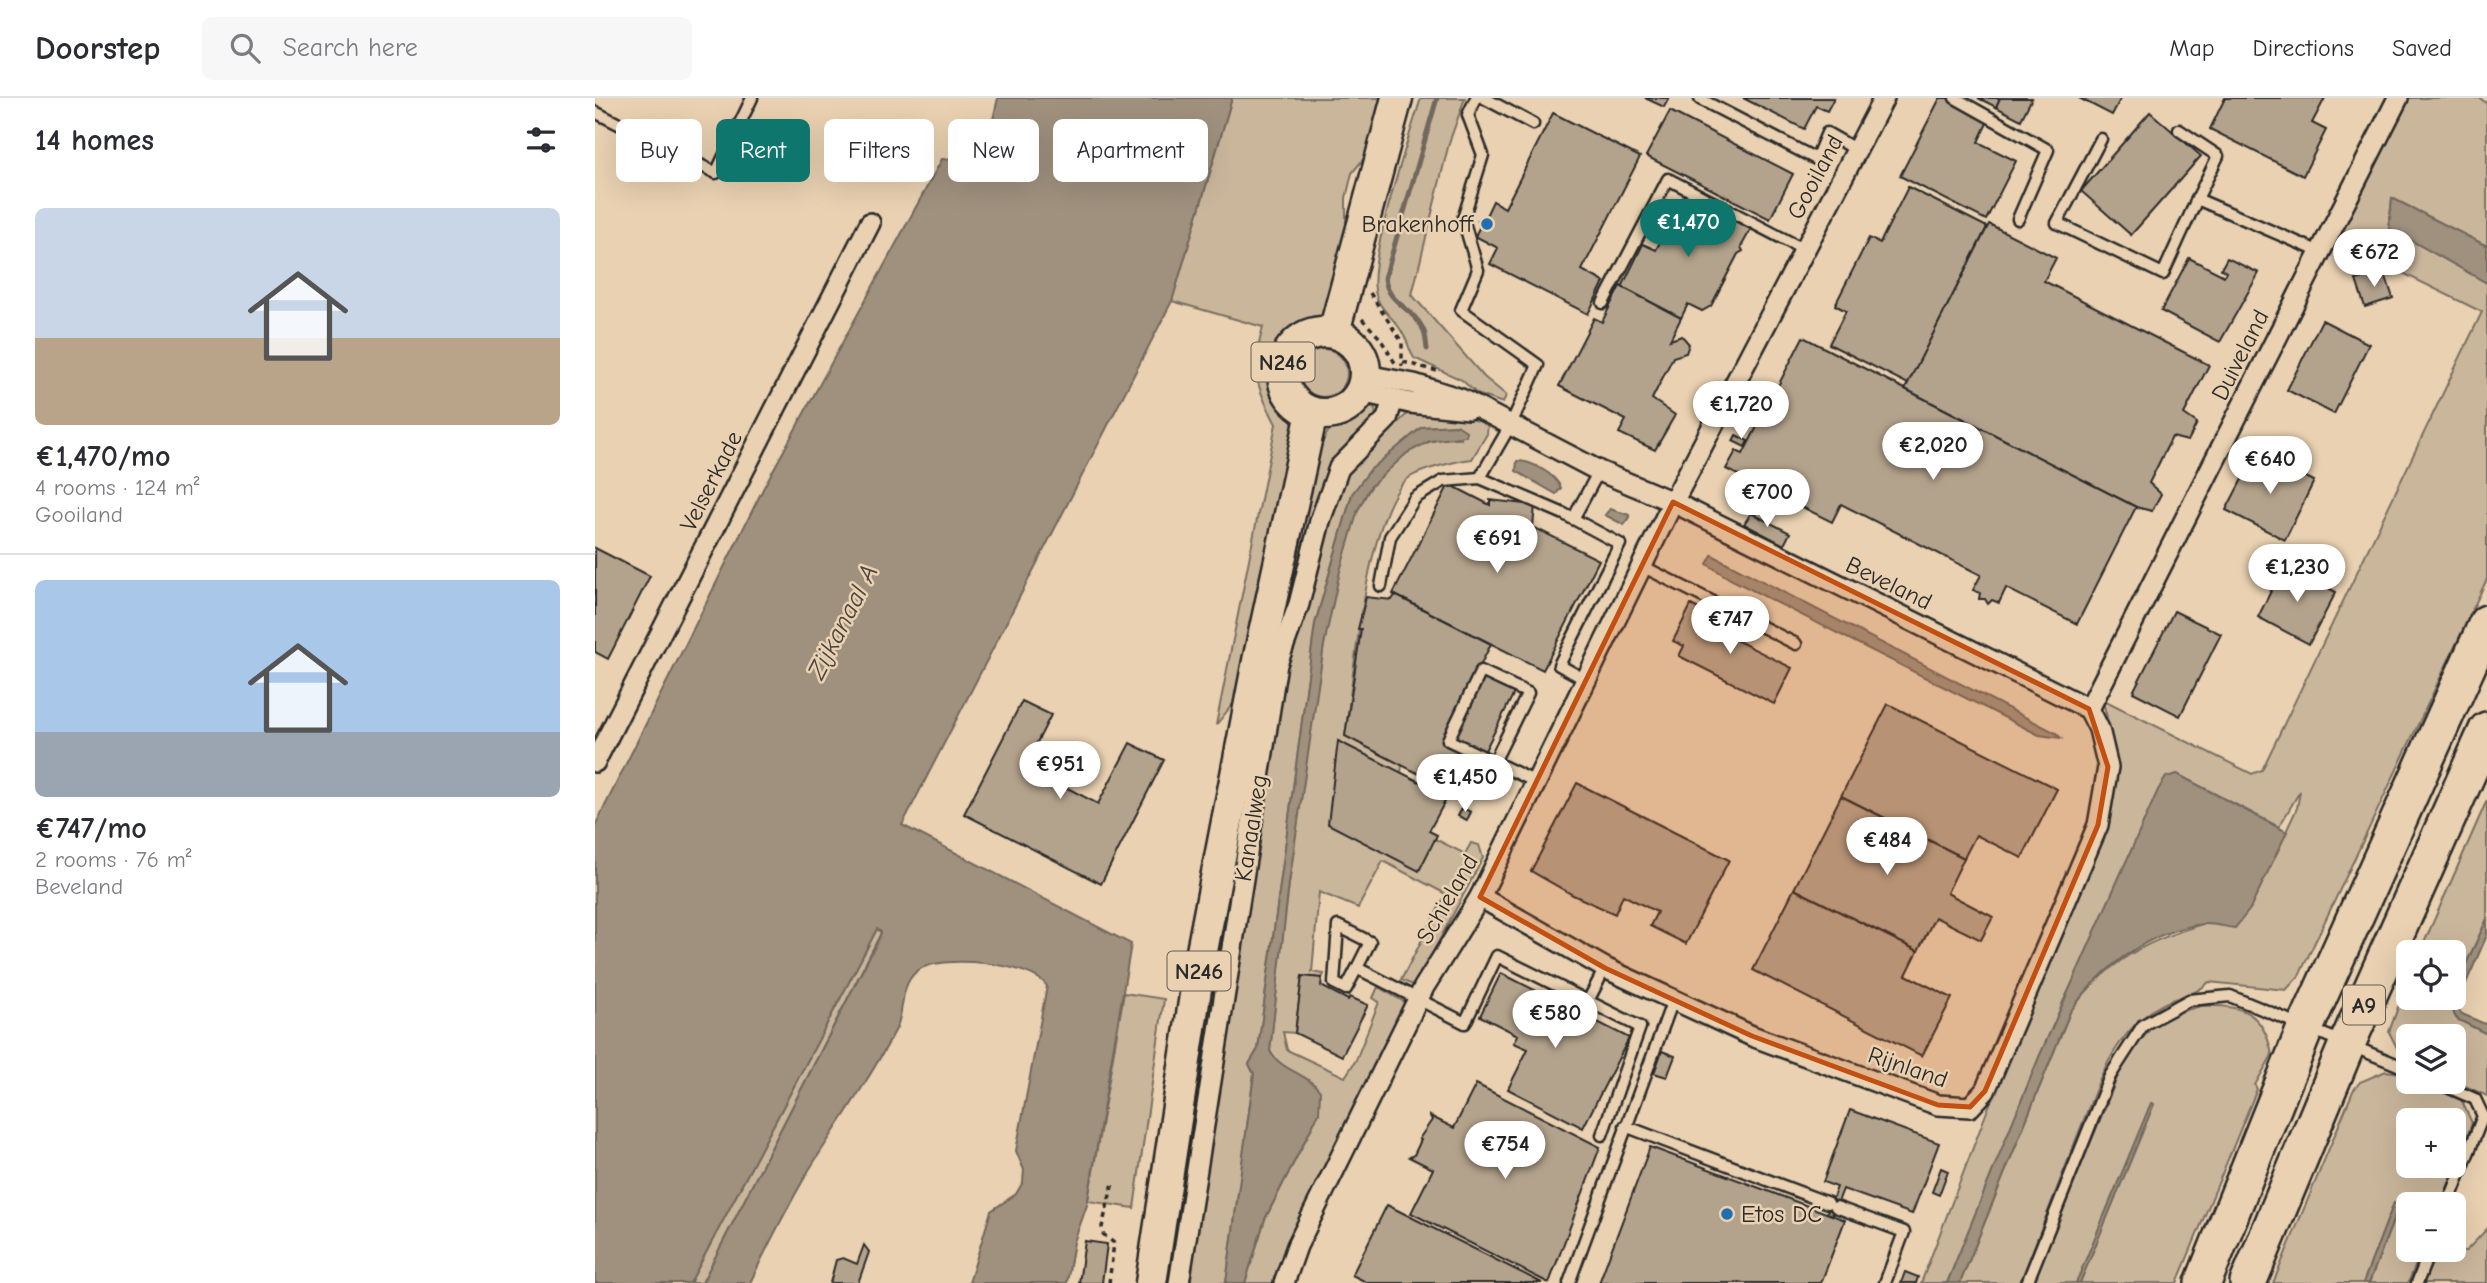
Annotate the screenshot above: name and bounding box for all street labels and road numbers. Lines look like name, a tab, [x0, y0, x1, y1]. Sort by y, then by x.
street label: Gooiland	[1781, 130, 1849, 224]
street label: Duiveland	[2205, 305, 2275, 405]
road number: N246	[1251, 342, 1315, 382]
street label: Velserkade	[674, 426, 748, 536]
street label: Beveland	[1841, 550, 1937, 616]
street label: Kanaalweg	[1229, 773, 1273, 883]
street label: Schieland	[1410, 849, 1484, 949]
road number: N246	[1167, 951, 1231, 990]
road number: A9	[2343, 986, 2385, 1024]
street label: Rijnland	[1865, 1040, 1951, 1094]

